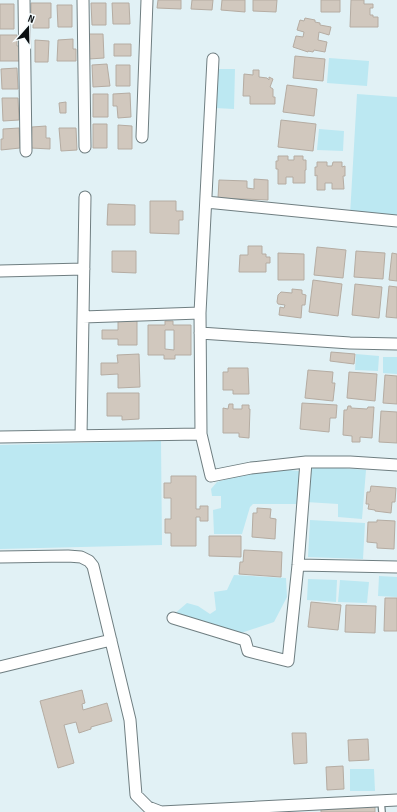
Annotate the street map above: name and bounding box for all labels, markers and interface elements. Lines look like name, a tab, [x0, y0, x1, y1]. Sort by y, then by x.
north arrow	[8, 8, 48, 48]
text: N	[26, 12, 36, 26]

